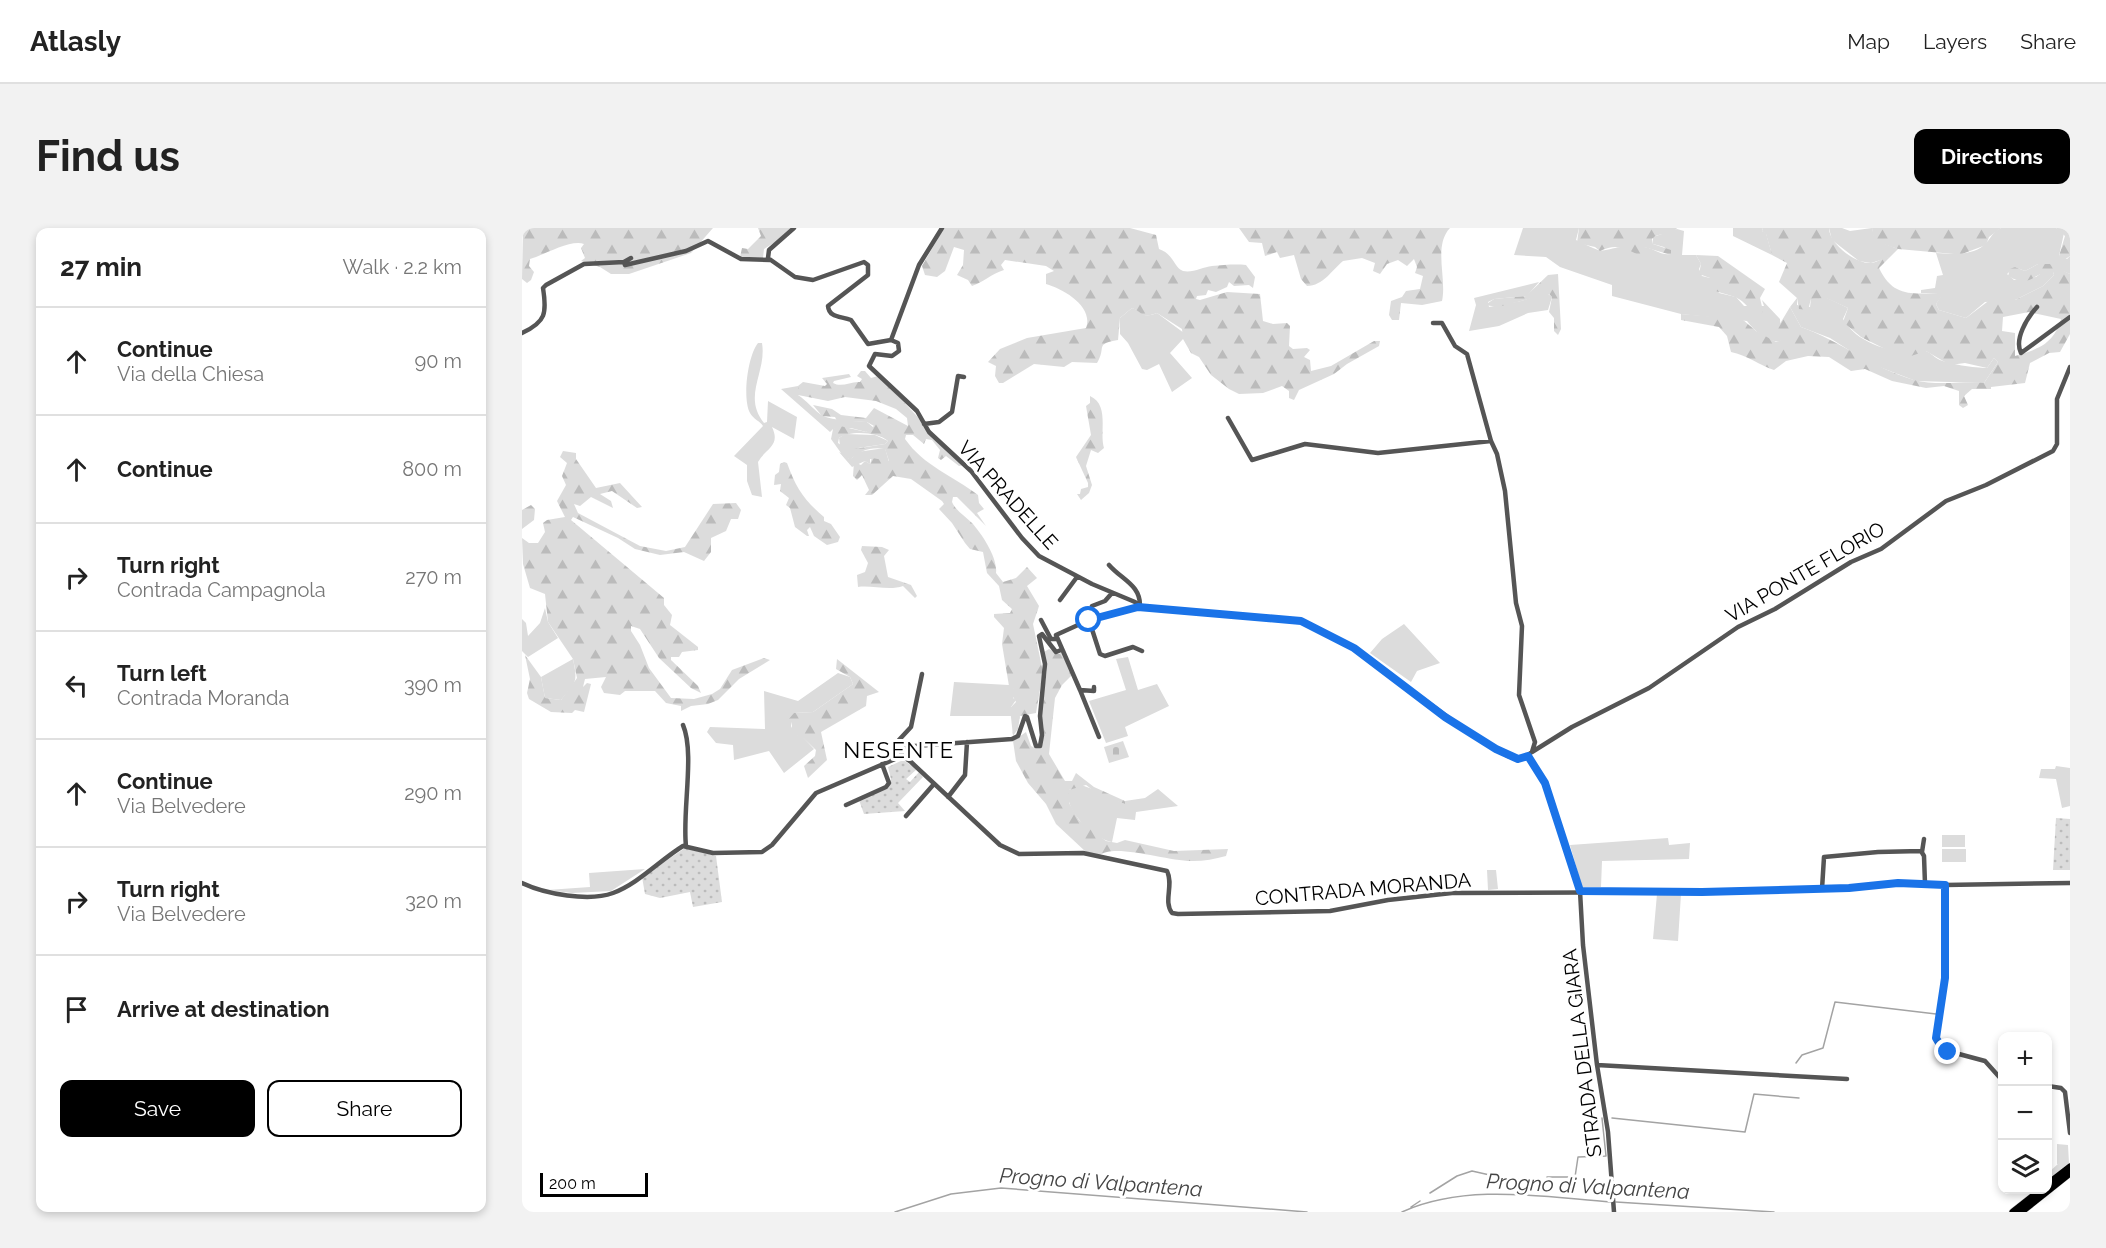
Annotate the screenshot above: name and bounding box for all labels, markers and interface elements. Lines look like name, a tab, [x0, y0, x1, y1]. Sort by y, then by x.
text: Atlasly	[30, 25, 121, 58]
text: Map	[1847, 29, 1890, 54]
text: Layers	[1923, 29, 1987, 54]
text: Share	[2020, 29, 2076, 54]
button: Directions	[1914, 129, 2070, 184]
text: Find us	[36, 132, 180, 181]
text: 27 min	[60, 252, 142, 282]
text: Walk · 2.2 km	[343, 255, 462, 279]
text: Continue	[117, 336, 213, 362]
icon: ahead	[60, 345, 93, 378]
text: 90 m	[415, 349, 462, 373]
text: Via della Chiesa	[117, 362, 264, 386]
street label: VIA PRADELLE	[953, 436, 1063, 554]
icon: ahead	[60, 453, 93, 486]
text: Continue	[117, 456, 213, 482]
text: 800 m	[402, 457, 462, 481]
street label: VIA PONTE FLORIO	[1721, 517, 1889, 627]
text: Turn right	[117, 552, 220, 578]
icon: right	[60, 561, 93, 594]
text: 270 m	[405, 565, 462, 589]
text: Contrada Campagnola	[117, 578, 326, 602]
route start	[1075, 606, 1101, 632]
text: Turn left	[117, 660, 207, 686]
icon: left	[60, 669, 93, 702]
text: 390 m	[404, 673, 462, 697]
text: Contrada Moranda	[117, 686, 289, 710]
district label: NESENTE	[843, 737, 955, 763]
text: Continue	[117, 768, 213, 794]
icon: ahead	[60, 777, 93, 810]
text: 290 m	[404, 781, 462, 805]
text: Via Belvedere	[117, 794, 246, 818]
street label: CONTRADA MORANDA	[1254, 868, 1472, 910]
text: Turn right	[117, 876, 220, 902]
icon: right	[60, 885, 93, 918]
text: 320 m	[405, 889, 462, 913]
text: Via Belvedere	[117, 902, 246, 926]
street label: STRADA DELLA GIARA	[1557, 947, 1607, 1159]
icon: arrive	[60, 993, 93, 1026]
text: Arrive at destination	[117, 996, 330, 1022]
map controls	[1998, 1032, 2052, 1194]
button: +	[1998, 1032, 2052, 1086]
route end	[1934, 1038, 1960, 1064]
button: Save	[60, 1080, 255, 1137]
button: Share	[267, 1080, 462, 1137]
button: −	[1998, 1086, 2052, 1140]
button: layers	[1998, 1140, 2052, 1194]
water label: Progno di Valpantena	[999, 1162, 1203, 1202]
water label: Progno di Valpantena	[1486, 1168, 1690, 1204]
scale bar	[540, 1170, 648, 1198]
text: 200 m	[549, 1174, 596, 1193]

